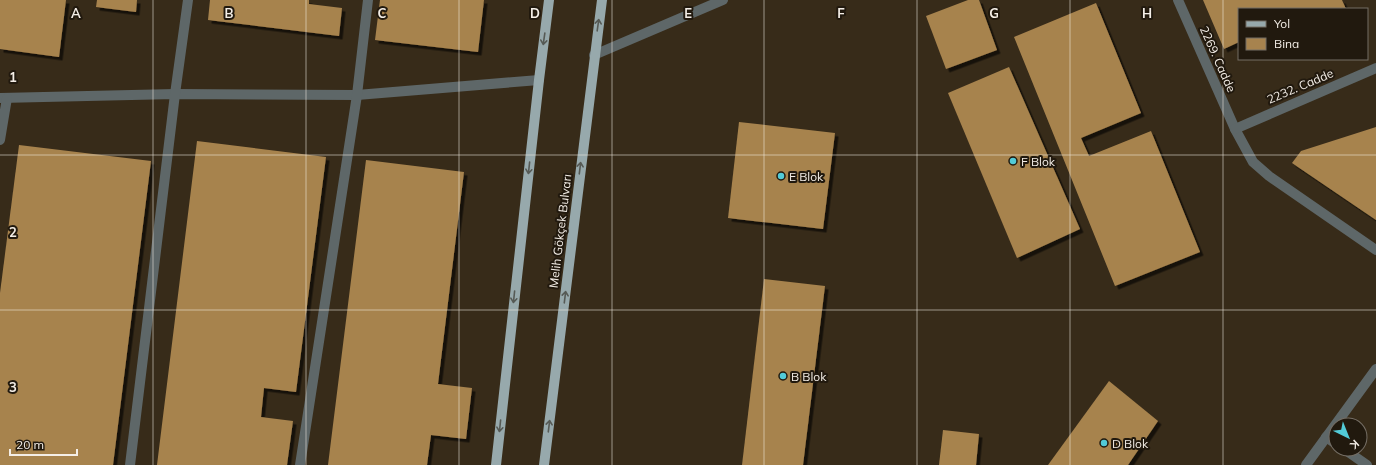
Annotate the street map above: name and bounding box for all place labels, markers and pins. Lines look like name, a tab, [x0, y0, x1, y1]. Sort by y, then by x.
place label: F Blok	[1021, 154, 1056, 169]
marker: F Blok	[1008, 156, 1018, 166]
place label: E Blok	[789, 169, 824, 184]
marker: E Blok	[776, 171, 786, 181]
place label: B Blok	[791, 369, 827, 384]
marker: B Blok	[778, 371, 788, 381]
place label: D Blok	[1112, 436, 1149, 451]
marker: D Blok	[1099, 438, 1109, 448]

